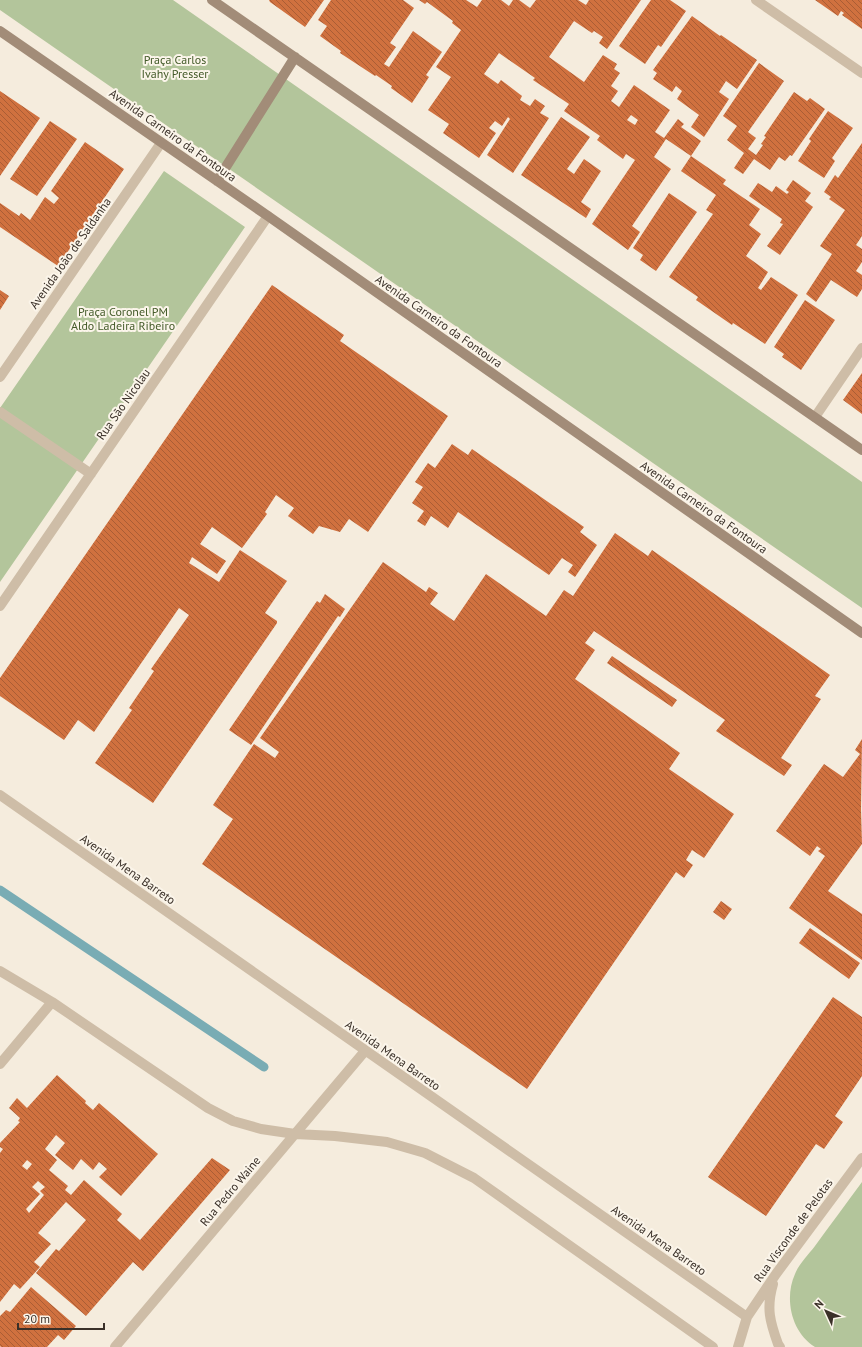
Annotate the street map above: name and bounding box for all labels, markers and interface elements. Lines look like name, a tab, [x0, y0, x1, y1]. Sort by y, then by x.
park label: Praça Carlos Ivahy Presser	[142, 52, 208, 81]
street label: Avenida Carneiro da Fontoura	[107, 85, 239, 185]
street label: Avenida João de Saldanha	[26, 194, 114, 312]
street label: Avenida Carneiro da Fontoura	[373, 271, 505, 371]
park label: Praça Coronel PM Aldo Ladeira Ribeiro	[71, 304, 175, 333]
street label: Rua São Nicolau	[93, 366, 153, 442]
street label: Avenida Carneiro da Fontoura	[638, 457, 770, 557]
street label: Avenida Mena Barreto	[78, 831, 178, 907]
street label: Avenida Mena Barreto	[343, 1017, 443, 1093]
street label: Rua Pedro Waine	[197, 1153, 263, 1229]
street label: Rua Visconde de Pelotas	[750, 1175, 836, 1285]
street label: Avenida Mena Barreto	[609, 1202, 709, 1278]
north arrow	[806, 1291, 846, 1331]
text: N	[811, 1297, 826, 1312]
scale bar	[18, 1305, 104, 1331]
text: 20 m	[24, 1311, 50, 1326]

